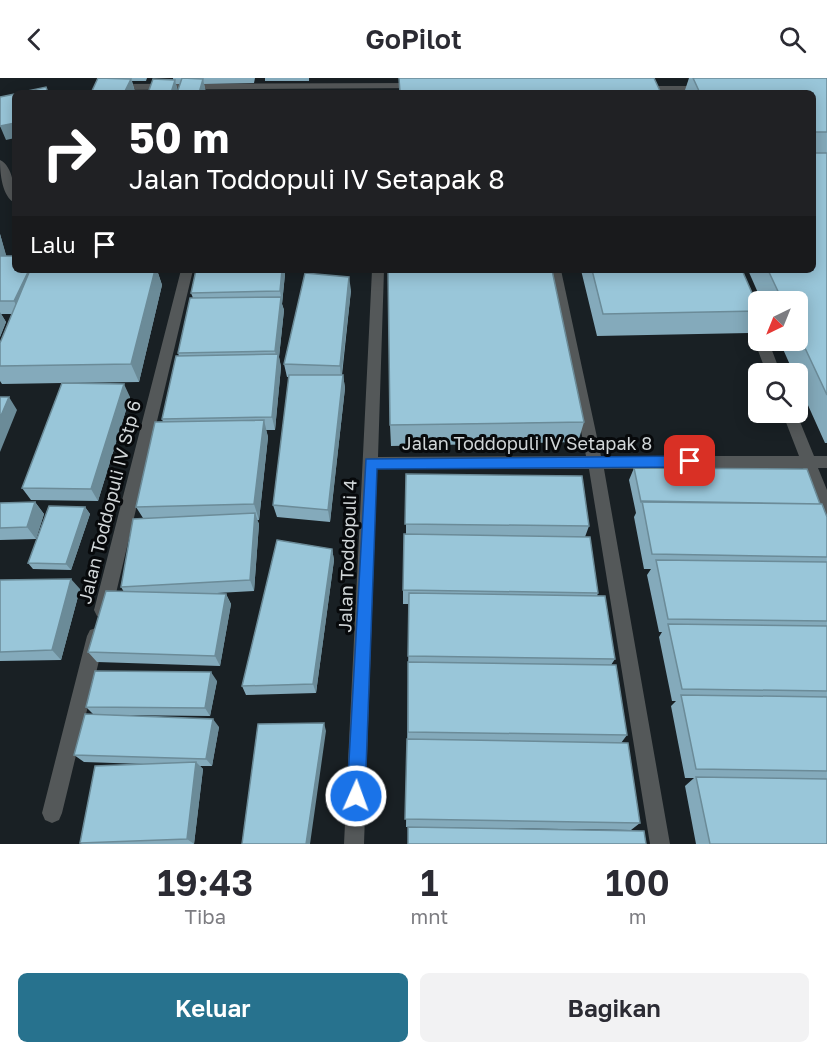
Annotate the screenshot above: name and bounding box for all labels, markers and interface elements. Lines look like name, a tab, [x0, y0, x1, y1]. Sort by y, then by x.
icon: back	[18, 23, 51, 56]
text: GoPilot	[365, 23, 462, 55]
icon: search	[776, 23, 809, 56]
text: 50 m	[129, 112, 229, 162]
icon: right	[30, 114, 108, 192]
text: Jalan Toddopuli IV Setapak 8	[129, 163, 505, 195]
icon: arrive	[88, 228, 121, 261]
text: Lalu	[30, 231, 76, 258]
north arrow	[748, 291, 808, 351]
map controls	[748, 291, 808, 423]
button: search	[748, 363, 808, 423]
street label: Jalan Toddopuli IV Stp 6	[73, 398, 145, 606]
street label: Jalan Toddopuli IV Setapak 8	[402, 432, 652, 454]
pin	[664, 435, 715, 486]
icon: arrive	[673, 444, 706, 477]
street label: Jalan Toddopuli 4	[333, 479, 361, 633]
position arrow	[324, 764, 388, 828]
text: 19:43	[157, 861, 253, 904]
text: 1	[420, 861, 439, 904]
text: 100	[606, 861, 670, 904]
text: Tiba	[185, 904, 226, 928]
text: mnt	[411, 904, 448, 928]
text: m	[629, 904, 647, 928]
button: Keluar	[18, 973, 408, 1042]
button: Bagikan	[420, 973, 809, 1042]

